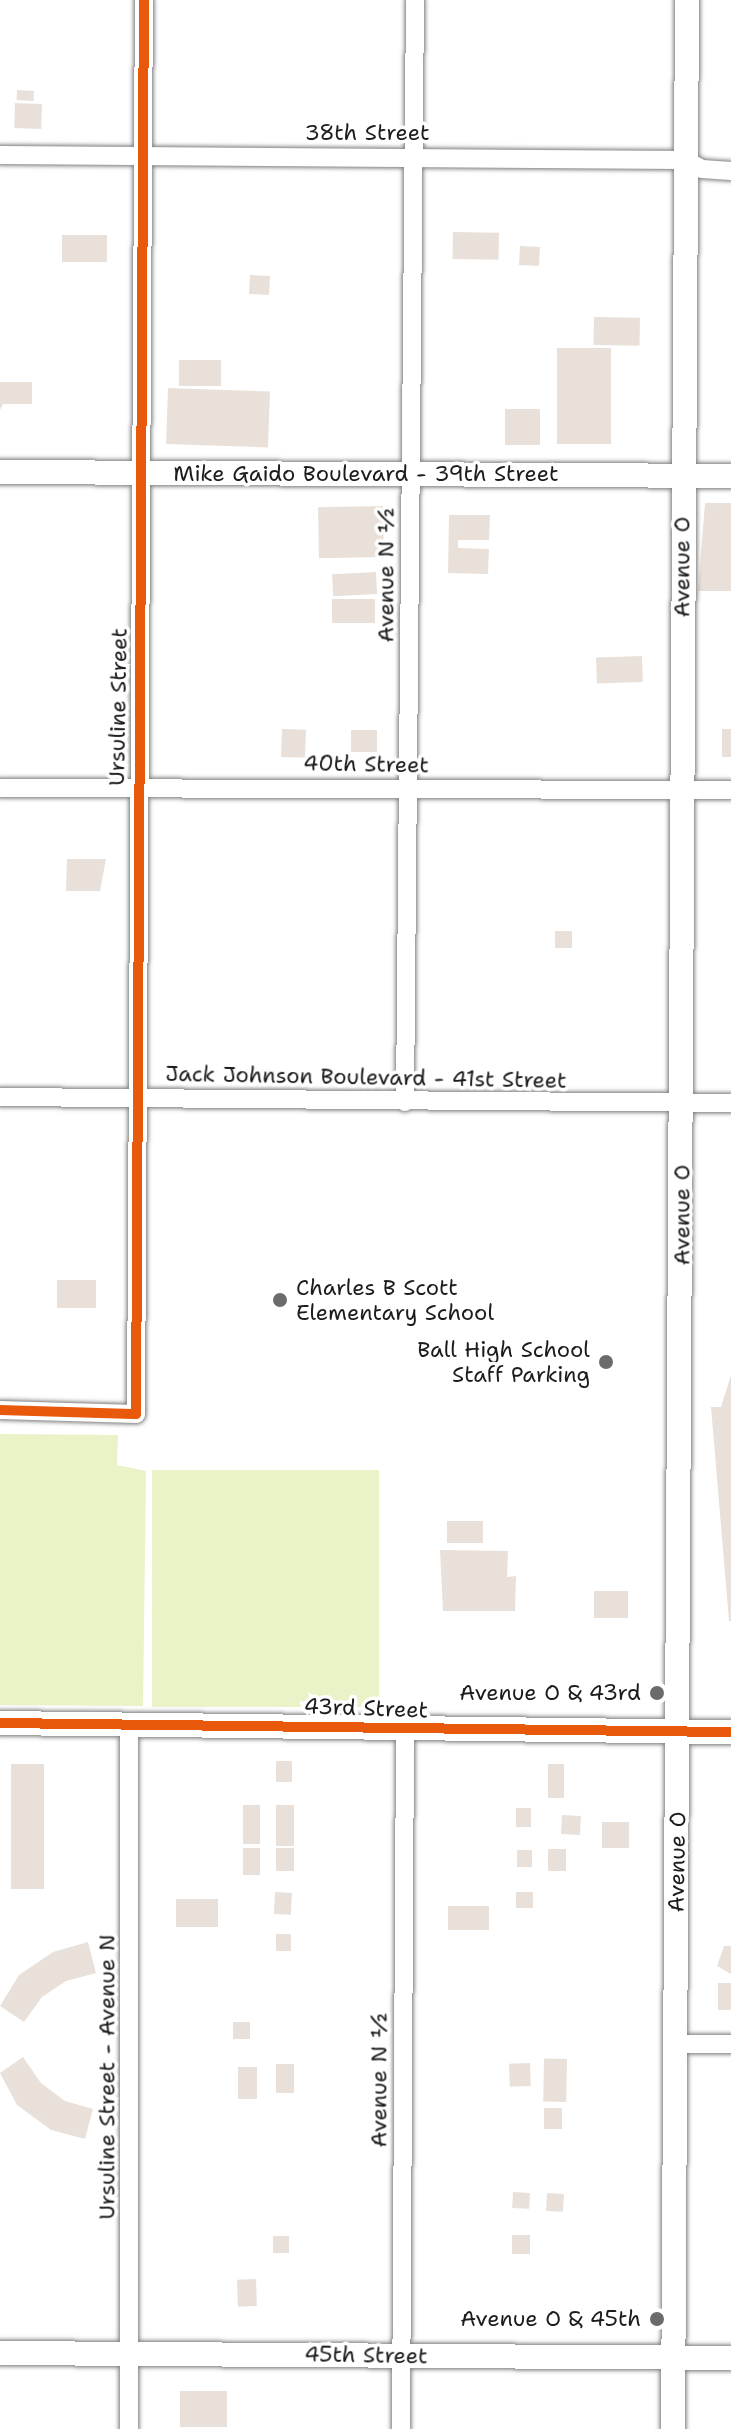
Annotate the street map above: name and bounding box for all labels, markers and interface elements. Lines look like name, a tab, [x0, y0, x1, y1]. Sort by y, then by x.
street label: 38th Street	[305, 120, 429, 146]
street label: Mike Gaido Boulevard - 39th Street	[173, 461, 559, 487]
street label: Avenue N ½	[373, 507, 399, 643]
street label: Avenue O	[669, 517, 695, 617]
street label: Ursuline Street	[103, 628, 133, 786]
street label: 40th Street	[303, 750, 429, 778]
street label: Jack Johnson Boulevard - 41st Street	[165, 1060, 567, 1094]
street label: Avenue O	[669, 1165, 695, 1265]
place label: Charles B Scott Elementary School	[296, 1274, 494, 1326]
marker: Charles B Scott Elementary School	[271, 1291, 289, 1309]
place label: Ball High School Staff Parking	[417, 1336, 590, 1388]
marker: Ball High School Staff Parking	[597, 1353, 615, 1371]
place label: Avenue O & 43rd	[459, 1680, 641, 1706]
marker: Avenue O & 43rd	[648, 1684, 666, 1702]
street label: 43rd Street	[303, 1693, 429, 1723]
street label: Avenue O	[663, 1811, 691, 1913]
street label: Ursuline Street - Avenue N	[94, 1934, 120, 2220]
street label: Avenue N ½	[366, 2012, 392, 2148]
place label: Avenue O & 45th	[460, 2306, 641, 2332]
marker: Avenue O & 45th	[648, 2310, 666, 2328]
street label: 45th Street	[304, 2341, 428, 2369]

